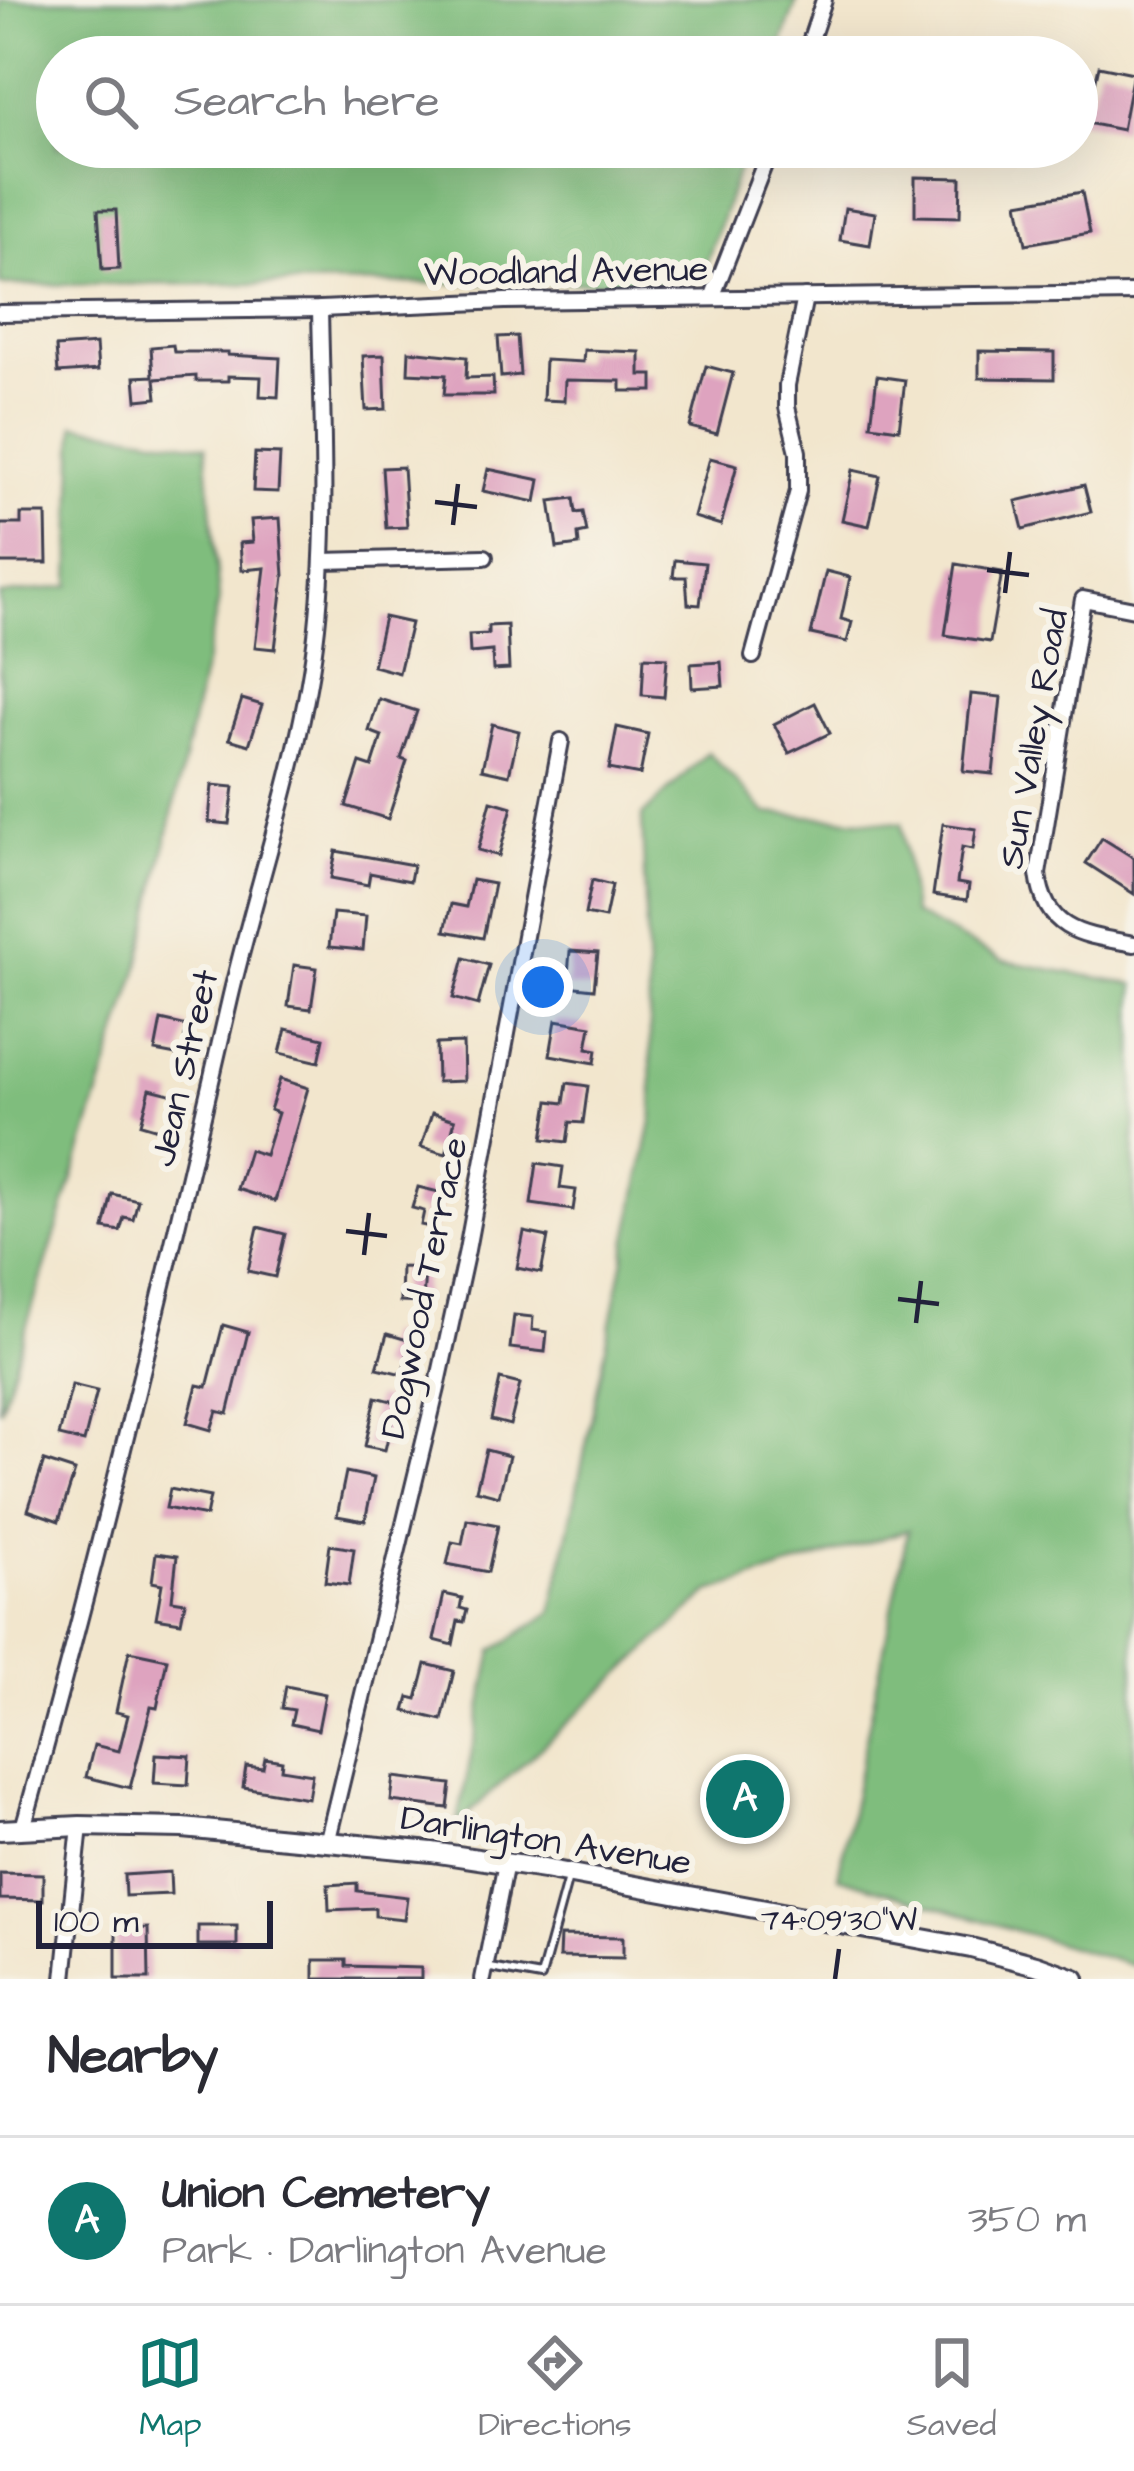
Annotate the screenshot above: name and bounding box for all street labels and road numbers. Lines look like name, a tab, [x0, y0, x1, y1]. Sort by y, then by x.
street label: Woodland Avenue	[423, 244, 709, 300]
street label: Sun Valley Road	[986, 605, 1082, 873]
street label: Jean Street	[138, 964, 232, 1171]
street label: Dogwood Terrace	[368, 1133, 483, 1444]
street label: Darlington Avenue	[397, 1793, 695, 1890]

